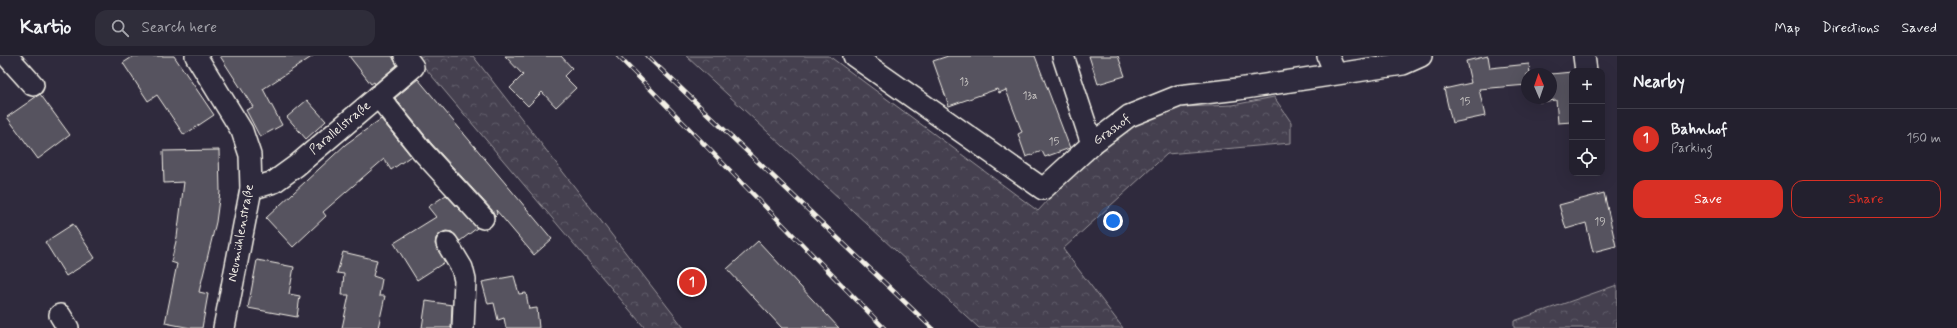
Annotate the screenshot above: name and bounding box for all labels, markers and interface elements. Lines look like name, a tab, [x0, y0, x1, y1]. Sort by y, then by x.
search box	[95, 10, 375, 46]
text: Kartio	[20, 15, 71, 40]
icon: search	[109, 17, 131, 39]
text: Search here	[141, 18, 217, 38]
text: Map	[1774, 19, 1800, 37]
text: Directions	[1822, 19, 1880, 37]
text: Saved	[1902, 19, 1937, 37]
north arrow	[1521, 68, 1557, 104]
map controls	[1569, 68, 1605, 176]
button: +	[1569, 68, 1605, 104]
text: Nearby	[1633, 71, 1685, 93]
house number: 13	[959, 75, 969, 89]
house number: 13a	[1022, 89, 1038, 103]
house number: 15	[1460, 95, 1471, 109]
street label: Parallelstraße	[306, 97, 374, 159]
button: −	[1569, 104, 1605, 140]
street label: Grashof	[1090, 110, 1135, 149]
text: Bahnhof	[1671, 120, 1727, 140]
text: 1	[1643, 130, 1649, 147]
text: 150 m	[1907, 130, 1941, 147]
house number: 15	[1049, 135, 1060, 149]
button: locate	[1569, 140, 1605, 176]
text: Parking	[1671, 140, 1713, 157]
button: Save	[1633, 180, 1783, 218]
button: Share	[1791, 180, 1941, 218]
street label: Neumühlenstraße	[224, 183, 258, 283]
your location	[1103, 211, 1123, 231]
house number: 19	[1594, 215, 1606, 229]
pin: 1	[679, 267, 705, 297]

